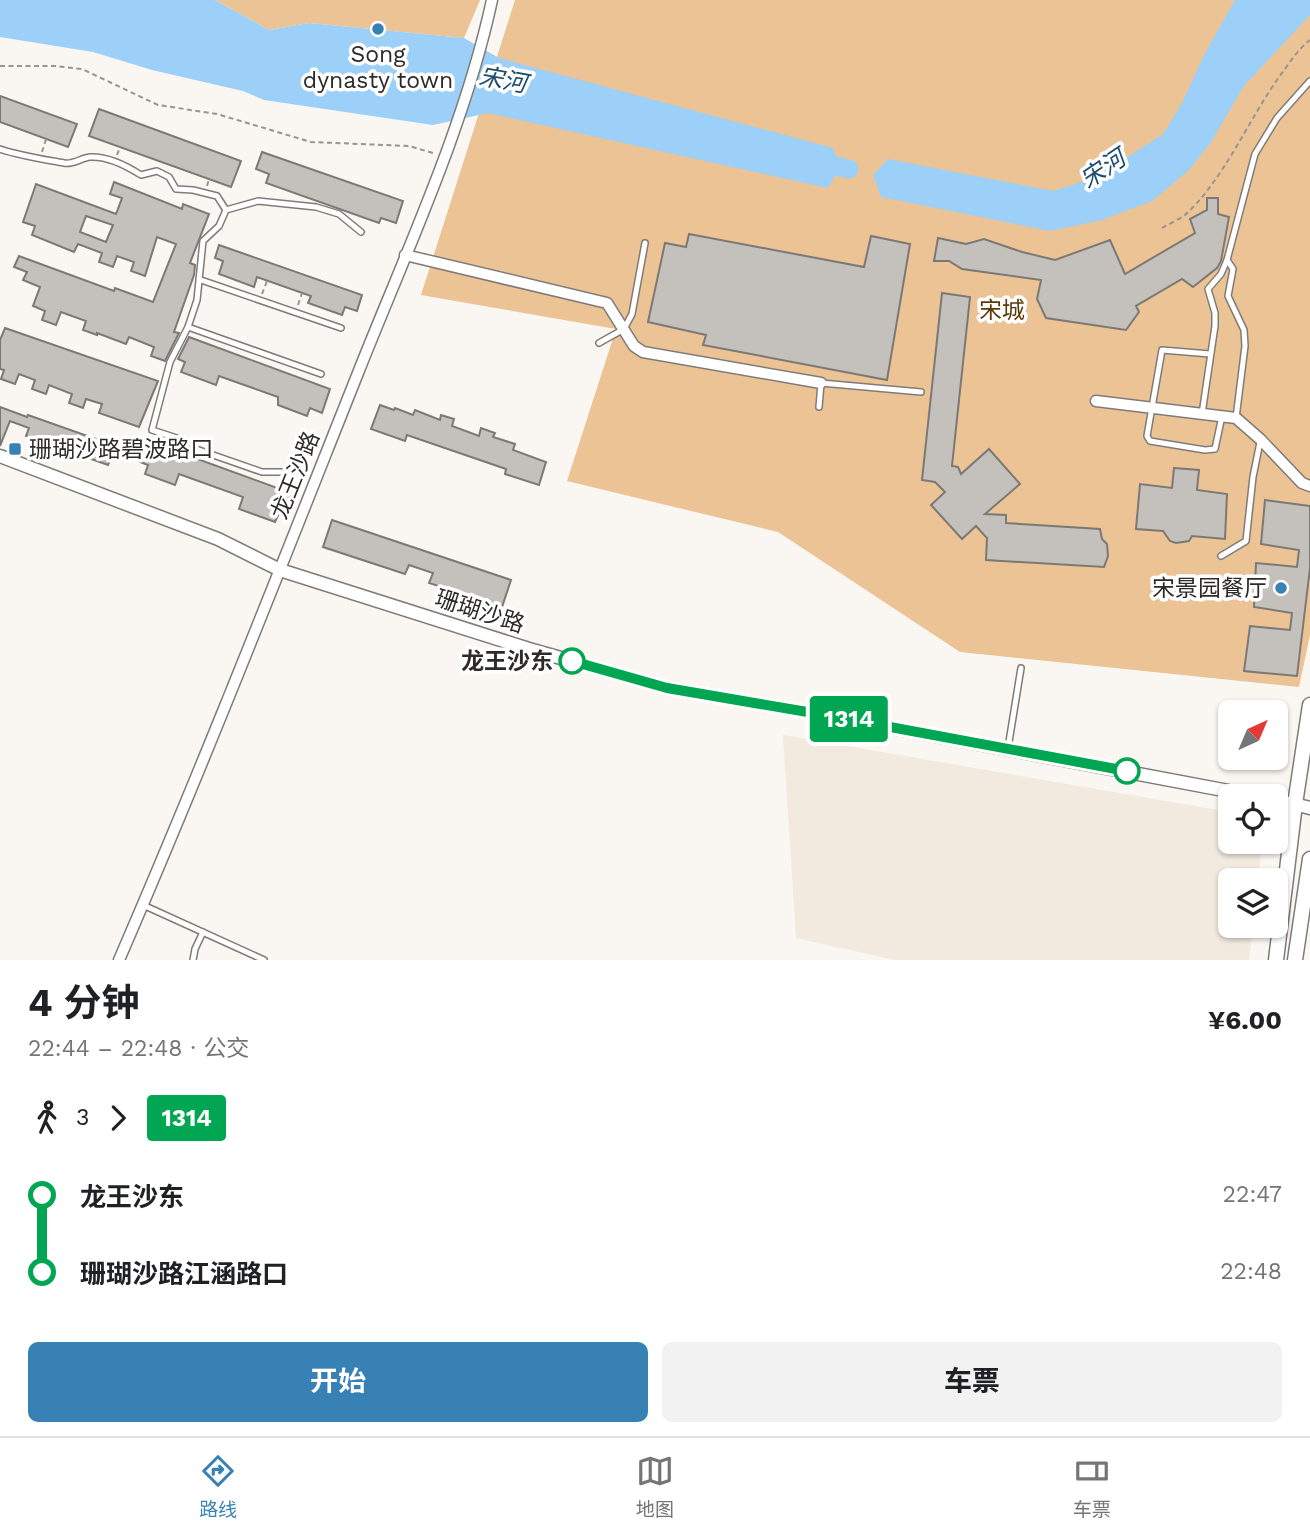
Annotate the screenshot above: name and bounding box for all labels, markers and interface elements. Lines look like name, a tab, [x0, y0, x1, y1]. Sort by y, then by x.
marker: Song dynasty town	[370, 21, 386, 37]
place label: Song dynasty town	[303, 41, 453, 94]
water label: 宋河	[477, 62, 533, 99]
water label: 宋河	[1075, 142, 1134, 194]
park label: 宋城	[979, 297, 1025, 324]
street label: 龙王沙路	[266, 427, 325, 523]
place label: 珊瑚沙路碧波路口	[29, 436, 213, 463]
marker: 珊瑚沙路碧波路口	[7, 441, 23, 457]
place label: 宋景园餐厅	[1152, 575, 1267, 602]
marker: 宋景园餐厅	[1273, 580, 1289, 596]
street label: 珊瑚沙路	[432, 584, 528, 639]
place label: 龙王沙东	[461, 648, 553, 675]
marker: 龙王沙东	[559, 648, 585, 674]
line badge: 1314	[800, 696, 898, 742]
north arrow	[1218, 700, 1288, 770]
map controls	[1218, 700, 1288, 938]
text: 1314	[824, 705, 874, 733]
unlabelled marker	[1114, 758, 1140, 784]
button: locate	[1218, 784, 1288, 854]
button: layers	[1218, 868, 1288, 938]
text: 4 分钟	[28, 981, 139, 1025]
text: ¥6.00	[1208, 1005, 1282, 1035]
text: 22:44 – 22:48 · 公交	[28, 1035, 249, 1062]
icon: walk	[28, 1099, 66, 1137]
icon: forward	[99, 1099, 137, 1137]
text: 3	[76, 1104, 89, 1131]
text: 1314	[161, 1104, 212, 1132]
text: 22:47	[1223, 1181, 1282, 1208]
text: 龙王沙东	[80, 1182, 184, 1212]
text: 22:48	[1220, 1258, 1282, 1285]
text: 珊瑚沙路江涵路口	[80, 1259, 288, 1289]
button: 开始	[28, 1342, 648, 1422]
button: 车票	[662, 1342, 1282, 1422]
tab: 路线	[199, 1452, 237, 1521]
tab: 地图	[636, 1452, 674, 1521]
tab: 车票	[1073, 1452, 1111, 1521]

